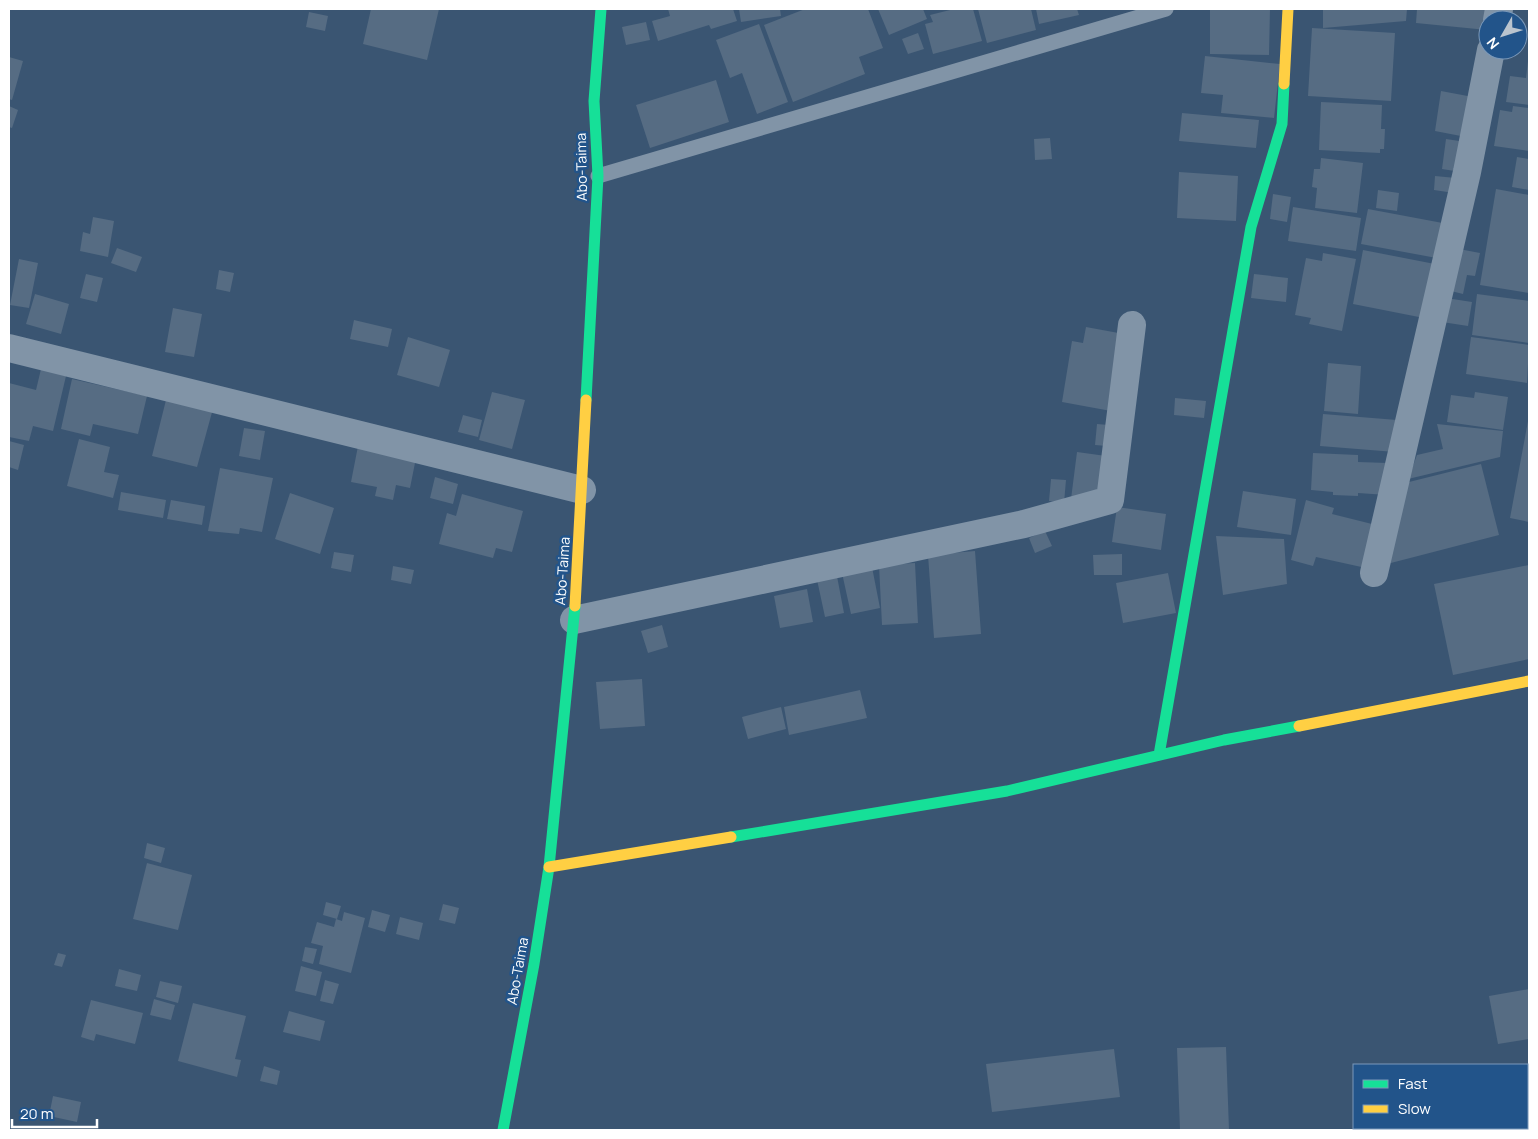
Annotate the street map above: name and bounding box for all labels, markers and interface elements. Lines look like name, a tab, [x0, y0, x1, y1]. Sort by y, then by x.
north arrow	[1478, 10, 1528, 60]
text: N	[1482, 34, 1503, 53]
street label: Abo-Taima	[571, 133, 591, 201]
street label: Abo-Taima	[550, 536, 574, 606]
street label: Abo-Taima	[502, 936, 532, 1006]
legend	[1353, 1064, 1528, 1129]
text: Fast	[1398, 1073, 1427, 1094]
scale bar	[12, 1096, 98, 1128]
text: Slow	[1398, 1098, 1431, 1119]
text: 20 m	[20, 1103, 53, 1124]

